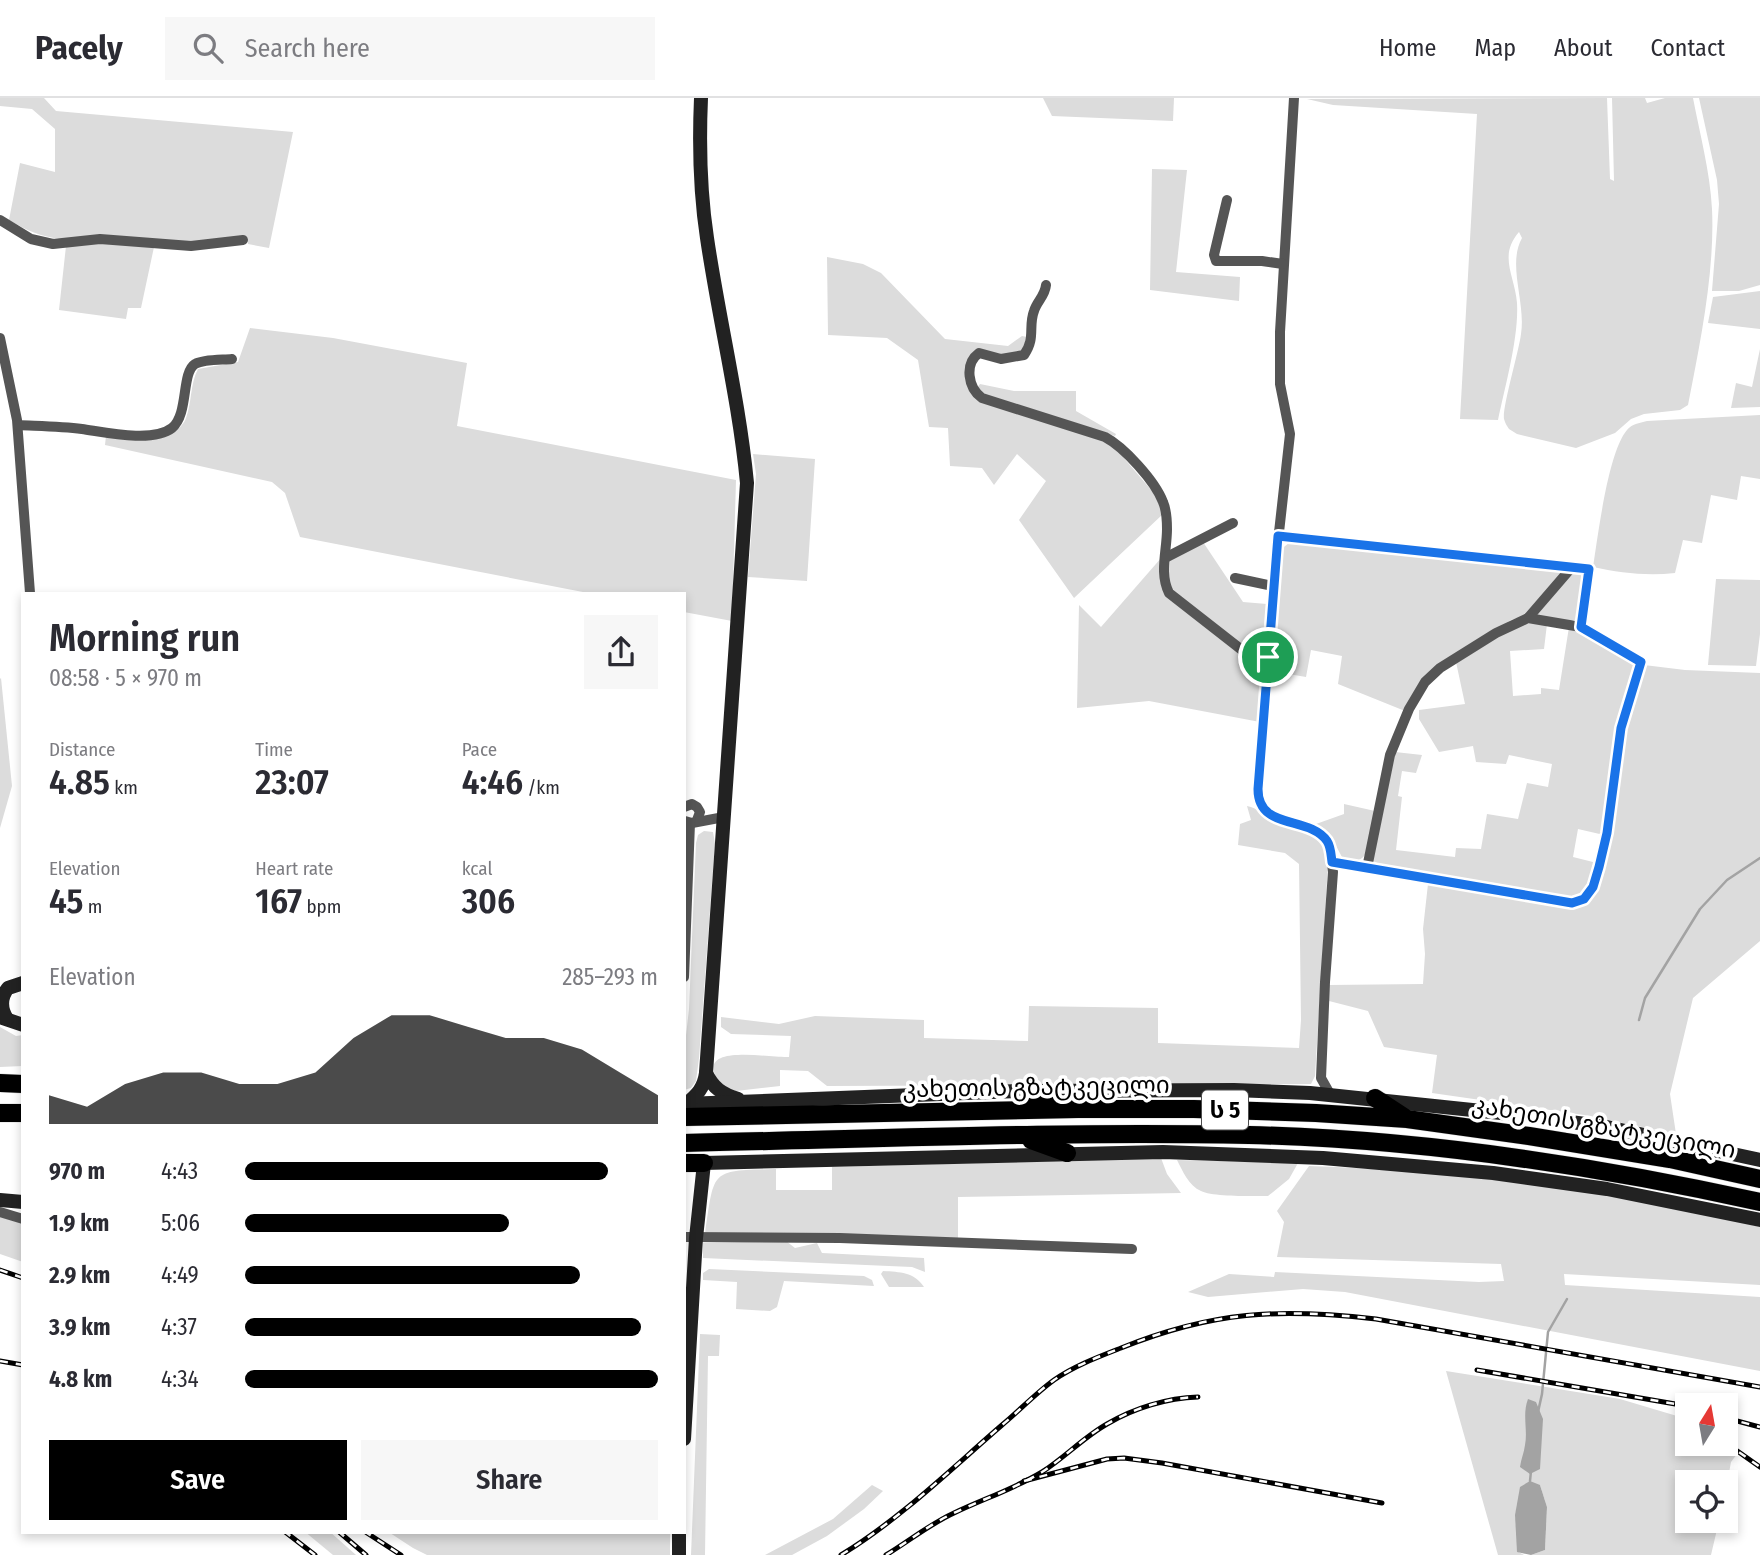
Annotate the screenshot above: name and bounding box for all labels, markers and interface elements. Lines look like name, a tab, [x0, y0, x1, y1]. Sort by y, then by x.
search box	[165, 17, 655, 80]
text: Pacely	[35, 28, 123, 68]
icon: search	[189, 29, 227, 67]
text: Search here	[245, 33, 370, 64]
text: Home	[1379, 34, 1436, 62]
text: Map	[1474, 34, 1516, 62]
text: About	[1554, 34, 1612, 62]
text: Contact	[1650, 34, 1725, 62]
text: Morning run	[49, 615, 240, 661]
button: share	[584, 615, 658, 689]
pin	[1238, 627, 1298, 687]
icon: arrive	[1249, 638, 1287, 676]
text: 08:58 · 5 × 970 m	[49, 664, 202, 692]
text: Distance	[49, 738, 116, 761]
text: Time	[255, 738, 293, 761]
text: Pace	[462, 738, 497, 761]
text: 4.85	[49, 761, 110, 803]
text: 23:07	[255, 761, 329, 803]
text: 4:46	[462, 761, 523, 803]
text: km	[110, 776, 138, 799]
text: /km	[523, 776, 560, 799]
text: Elevation	[49, 857, 121, 880]
text: Heart rate	[255, 857, 333, 880]
text: kcal	[462, 857, 492, 880]
text: 45	[49, 880, 83, 922]
text: 167	[255, 880, 302, 922]
text: 306	[462, 880, 515, 922]
text: m	[83, 895, 102, 918]
text: bpm	[302, 895, 341, 918]
text: Elevation	[49, 963, 136, 991]
text: 285–293 m	[562, 963, 658, 991]
street label: კახეთის გზატკეცილი	[902, 1071, 1170, 1103]
street label: კახეთის გზატკეცილი	[1470, 1090, 1738, 1164]
road number: ს 5	[1202, 1091, 1248, 1130]
text: 970 m	[49, 1157, 105, 1185]
text: 4:43	[161, 1157, 198, 1185]
text: 1.9 km	[49, 1209, 109, 1237]
text: 5:06	[161, 1209, 200, 1237]
text: 2.9 km	[49, 1261, 110, 1289]
text: 4:49	[161, 1261, 199, 1289]
text: 3.9 km	[49, 1313, 111, 1341]
text: 4:37	[161, 1313, 197, 1341]
text: 4.8 km	[49, 1365, 112, 1393]
text: 4:34	[161, 1365, 199, 1393]
north arrow	[1675, 1393, 1738, 1456]
map controls	[1675, 1393, 1738, 1533]
button: Save	[49, 1440, 347, 1520]
button: Share	[361, 1440, 658, 1520]
button: locate	[1675, 1470, 1738, 1533]

